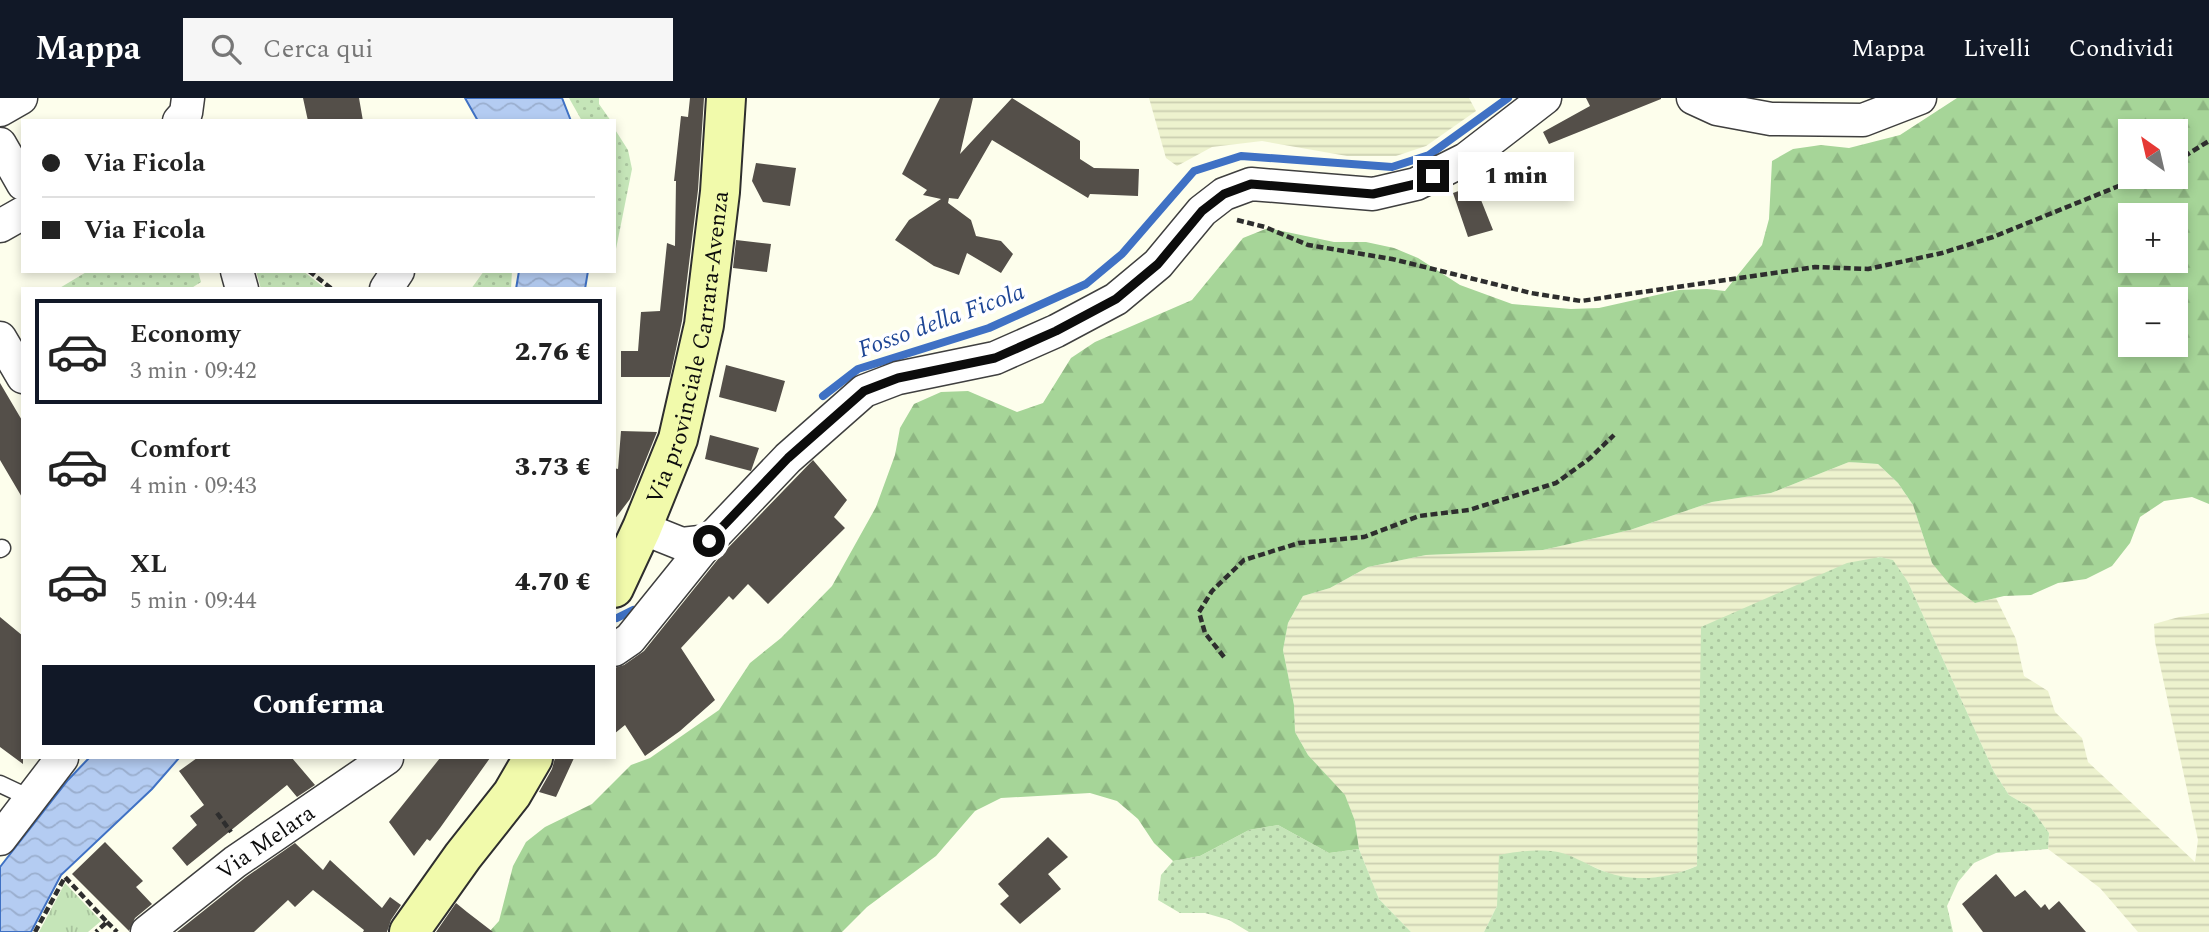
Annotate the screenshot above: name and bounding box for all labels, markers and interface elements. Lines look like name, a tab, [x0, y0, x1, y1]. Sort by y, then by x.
search box	[183, 18, 673, 81]
text: Mappa	[35, 24, 141, 74]
text: Cerca qui	[263, 29, 373, 69]
icon: search	[207, 30, 245, 68]
text: Mappa	[1851, 31, 1925, 67]
text: Livelli	[1963, 31, 2031, 67]
text: Condividi	[2069, 31, 2174, 67]
north arrow	[2118, 119, 2188, 189]
map controls	[2118, 119, 2188, 357]
text: Via Ficola	[84, 143, 205, 183]
callout: 1 min	[1458, 152, 1573, 200]
text: 1 min	[1484, 159, 1548, 194]
route end	[1417, 160, 1449, 192]
street label: Via provinciale Carrara-Avenza	[637, 189, 739, 510]
button: +	[2118, 203, 2188, 273]
text: Via Ficola	[84, 210, 205, 250]
water label: Fosso della Ficola	[853, 274, 1030, 368]
button: −	[2118, 287, 2188, 357]
text: Economy	[130, 314, 240, 354]
icon: car	[46, 320, 109, 383]
text: 2.76 €	[515, 332, 591, 372]
text: 3 min · 09:42	[130, 354, 257, 389]
text: Comfort	[130, 429, 231, 469]
icon: car	[46, 435, 109, 498]
text: 3.73 €	[515, 447, 591, 487]
text: 4 min · 09:43	[130, 469, 257, 504]
route start	[693, 525, 725, 557]
text: XL	[130, 544, 167, 584]
icon: car	[46, 550, 109, 613]
text: 4.70 €	[515, 562, 591, 602]
text: 5 min · 09:44	[130, 584, 257, 619]
button: Conferma	[42, 665, 595, 745]
street label: Via Melara	[209, 796, 323, 889]

